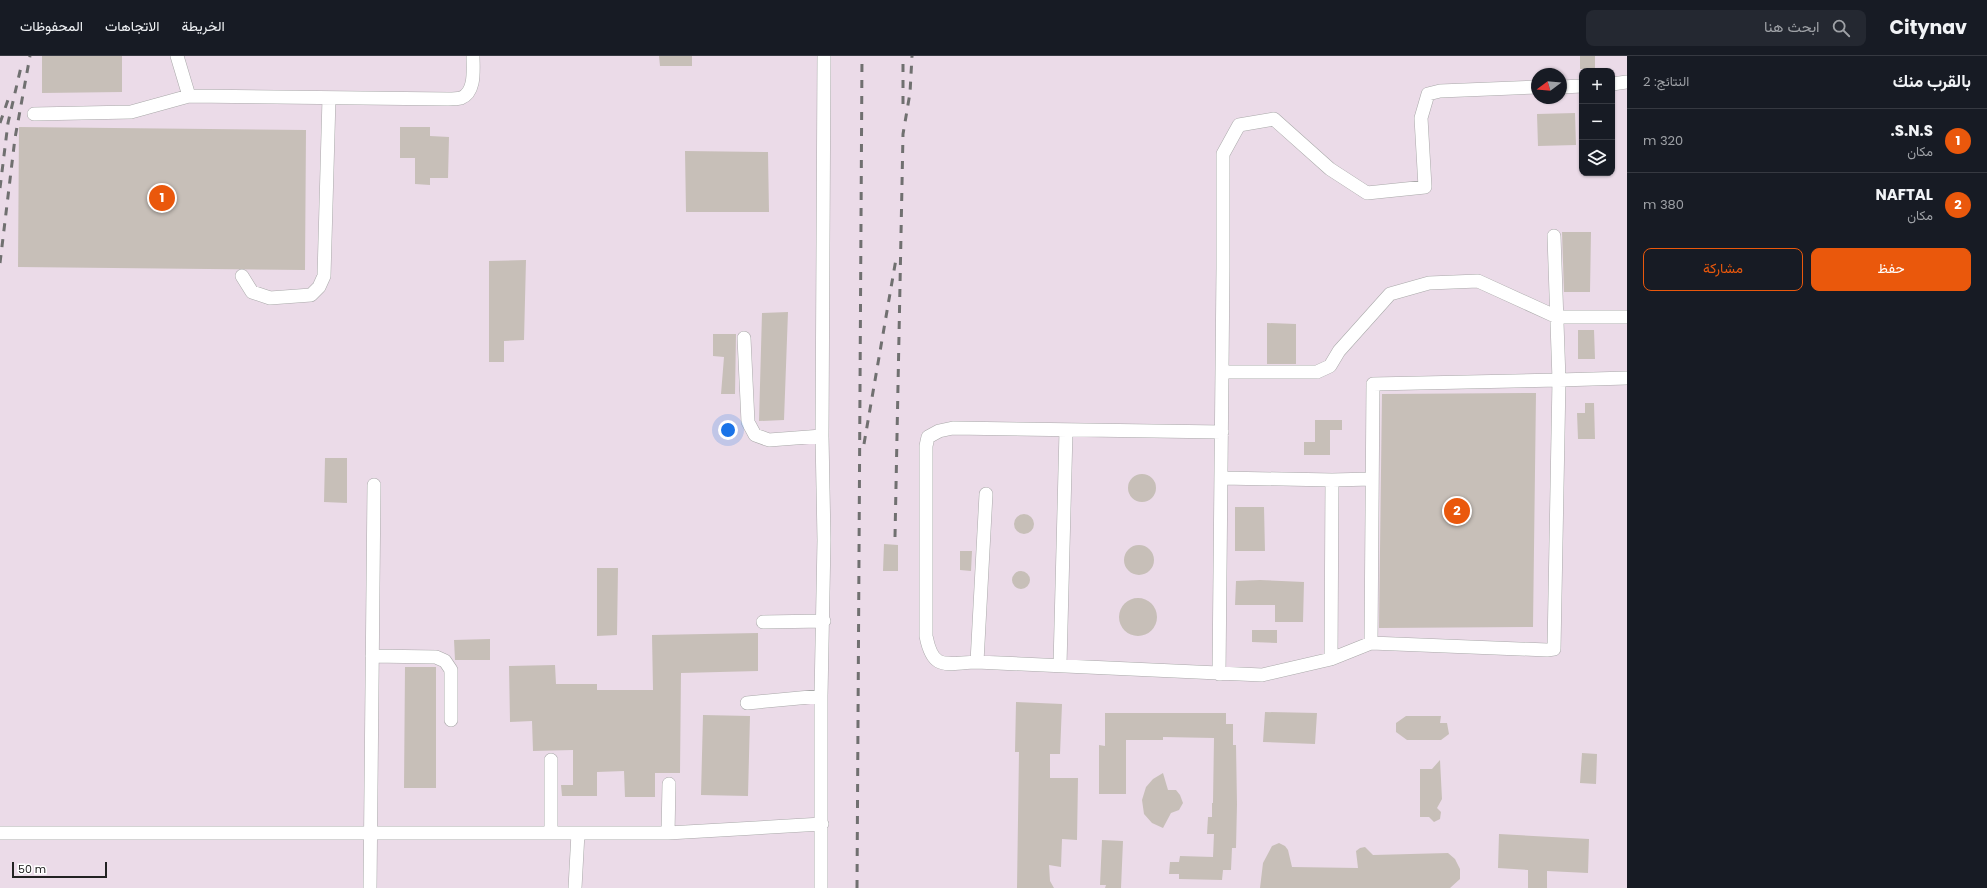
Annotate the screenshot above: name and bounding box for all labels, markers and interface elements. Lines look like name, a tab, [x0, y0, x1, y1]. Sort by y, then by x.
search box	[1586, 10, 1866, 46]
text: Citynav	[1890, 14, 1967, 41]
text: المحفوظات	[20, 16, 83, 36]
text: الاتجاهات	[105, 16, 159, 36]
text: الخريطة	[181, 16, 225, 36]
text: ابحث هنا	[1764, 16, 1820, 37]
icon: search	[1830, 17, 1852, 39]
north arrow	[1531, 68, 1567, 104]
map controls	[1579, 68, 1615, 176]
button: +	[1579, 68, 1615, 104]
text: بالقرب منك	[1893, 69, 1971, 93]
text: النتائج: 2	[1643, 72, 1689, 91]
button: −	[1579, 104, 1615, 140]
text: S.N.S.	[1891, 120, 1933, 141]
text: 320 m	[1643, 131, 1683, 150]
text: 1	[1956, 131, 1960, 150]
button: layers	[1579, 140, 1615, 176]
text: مكان	[1907, 142, 1933, 161]
pin: 1	[149, 183, 175, 213]
text: NAFTAL	[1875, 184, 1933, 205]
text: 380 m	[1643, 195, 1684, 214]
text: 2	[1954, 195, 1962, 214]
text: مكان	[1907, 206, 1933, 225]
button: مشاركة	[1643, 248, 1803, 291]
button: حفظ	[1811, 248, 1971, 291]
your location	[718, 420, 738, 440]
pin: 2	[1444, 496, 1470, 526]
scale bar	[12, 860, 107, 879]
text: 50 m	[18, 861, 46, 877]

